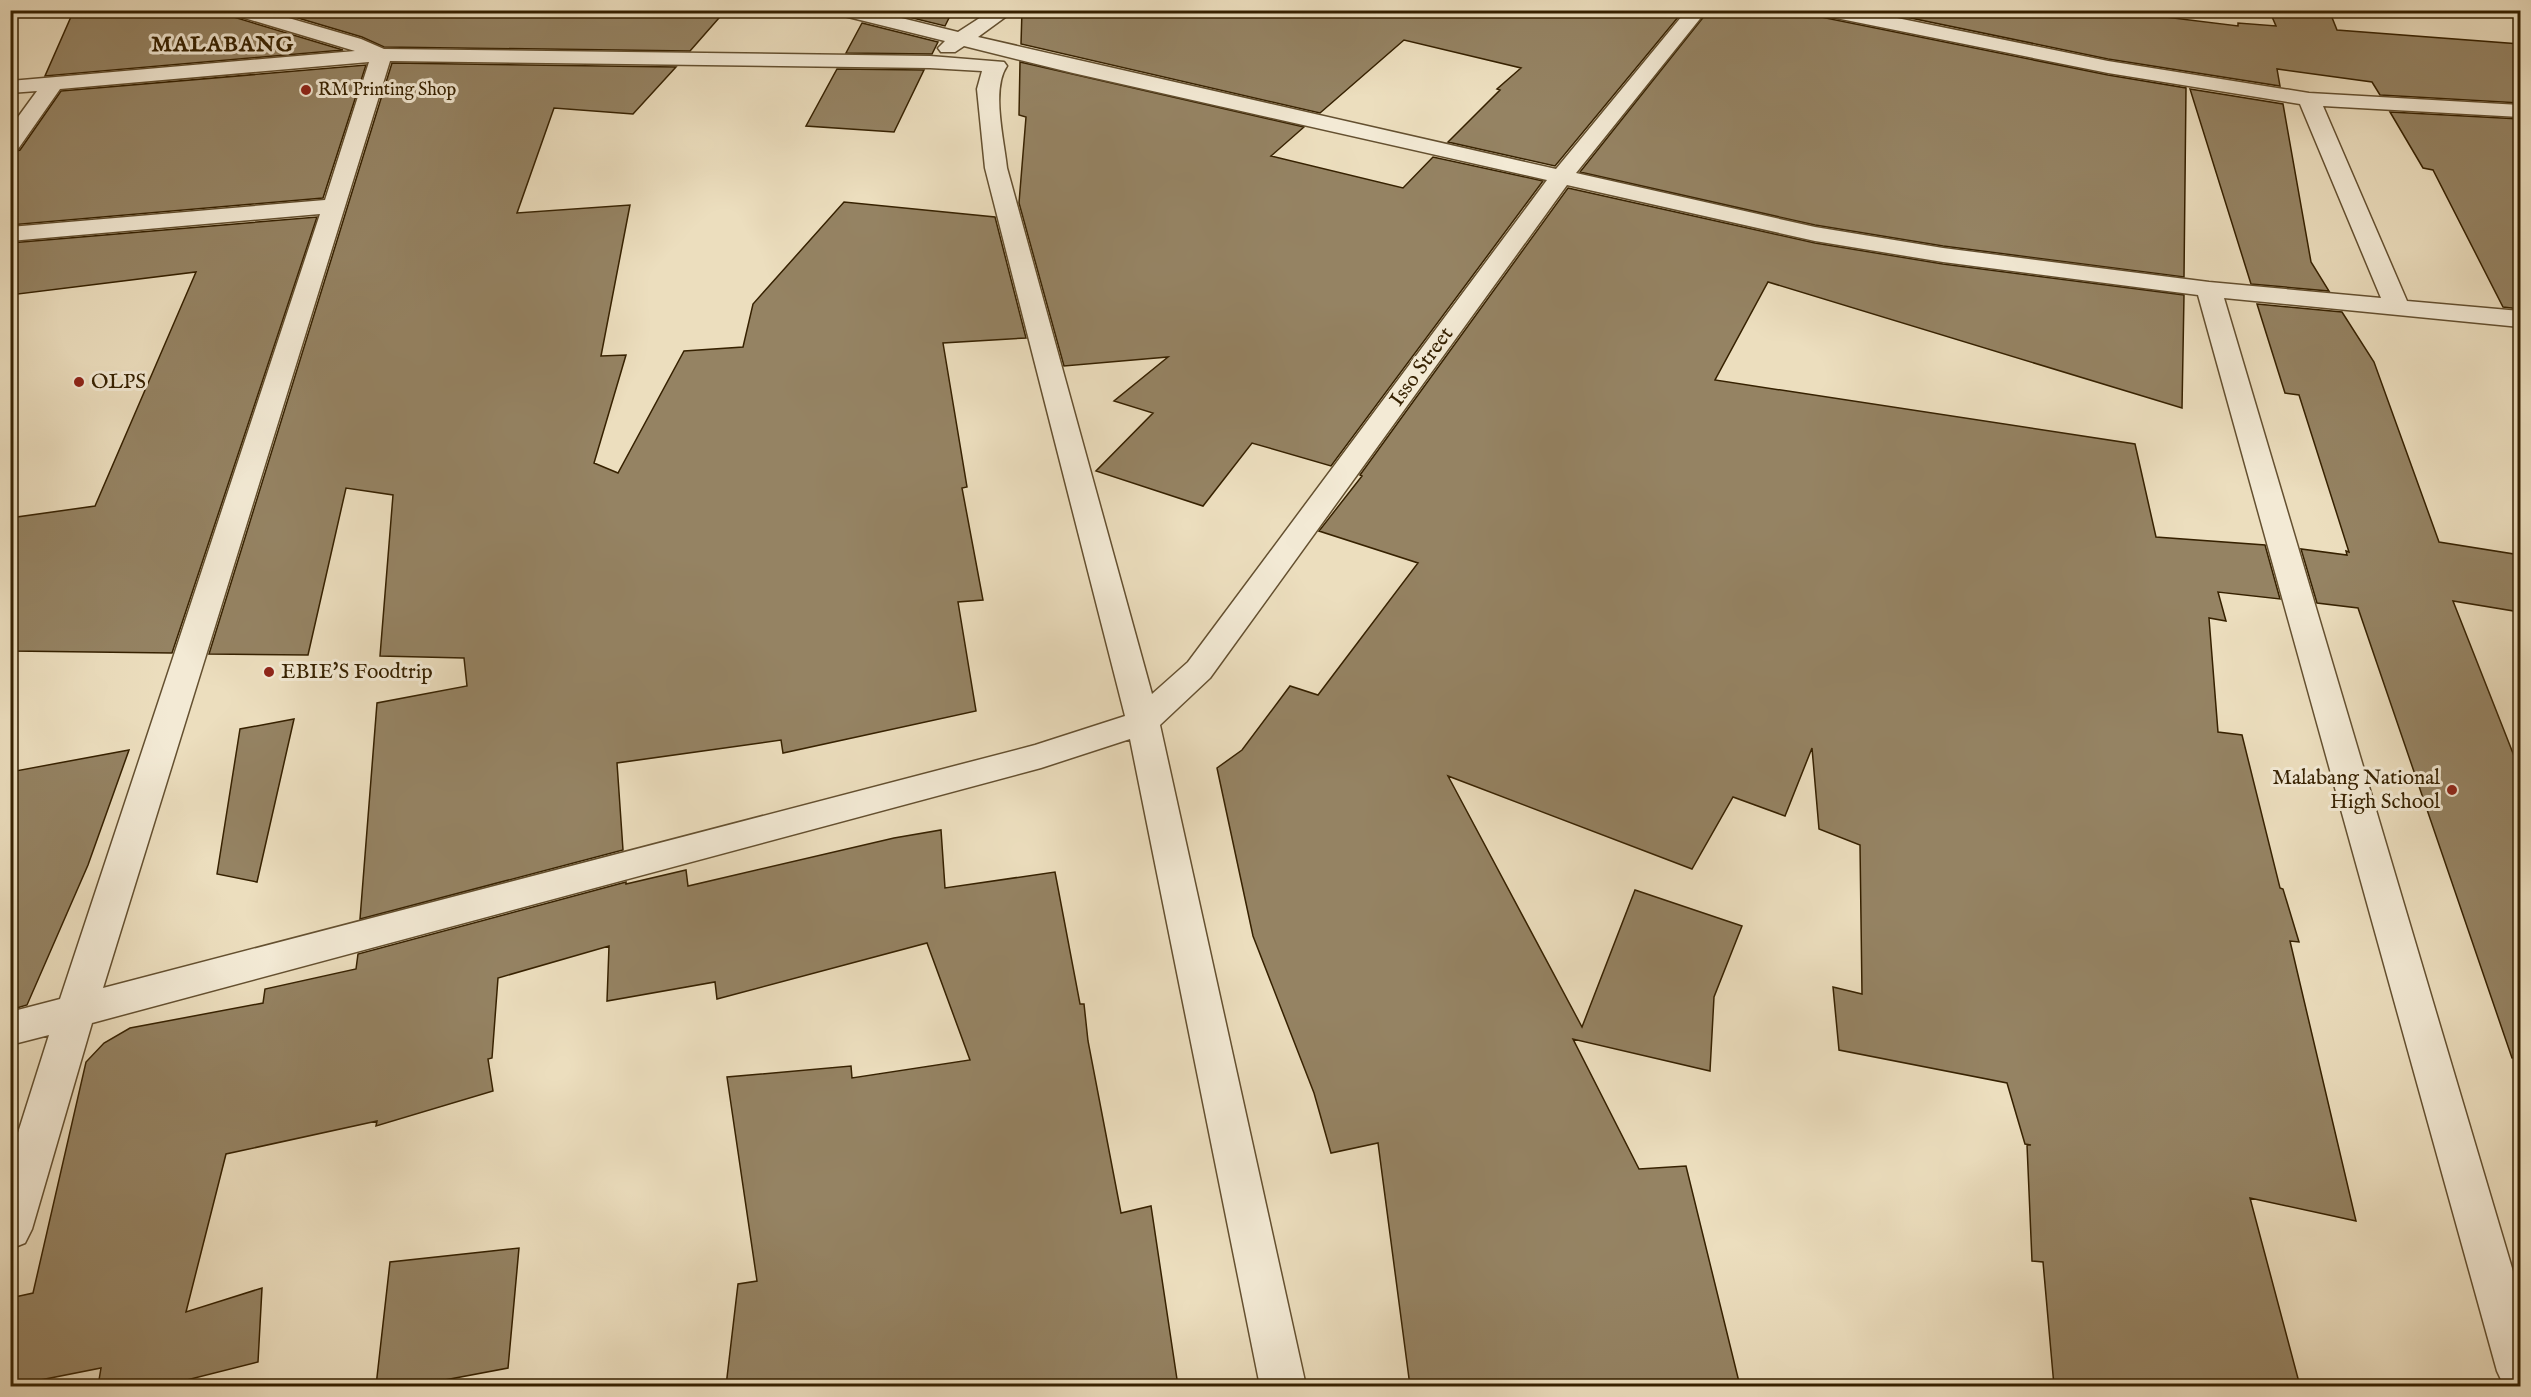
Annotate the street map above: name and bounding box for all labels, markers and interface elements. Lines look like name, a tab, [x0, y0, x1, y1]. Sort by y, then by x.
district label: MALABANG	[151, 31, 295, 59]
place label: RM Printing Shop	[318, 79, 457, 102]
marker: RM Printing Shop	[299, 83, 313, 97]
street label: Isso Street	[1384, 322, 1460, 412]
place label: OLPS	[91, 369, 146, 396]
marker: OLPS	[72, 375, 86, 389]
place label: EBIE'S Foodtrip	[281, 659, 433, 686]
marker: EBIE'S Foodtrip	[262, 665, 276, 679]
place label: Malabang National High School	[2272, 765, 2440, 816]
marker: Malabang National High School	[2445, 783, 2459, 797]

